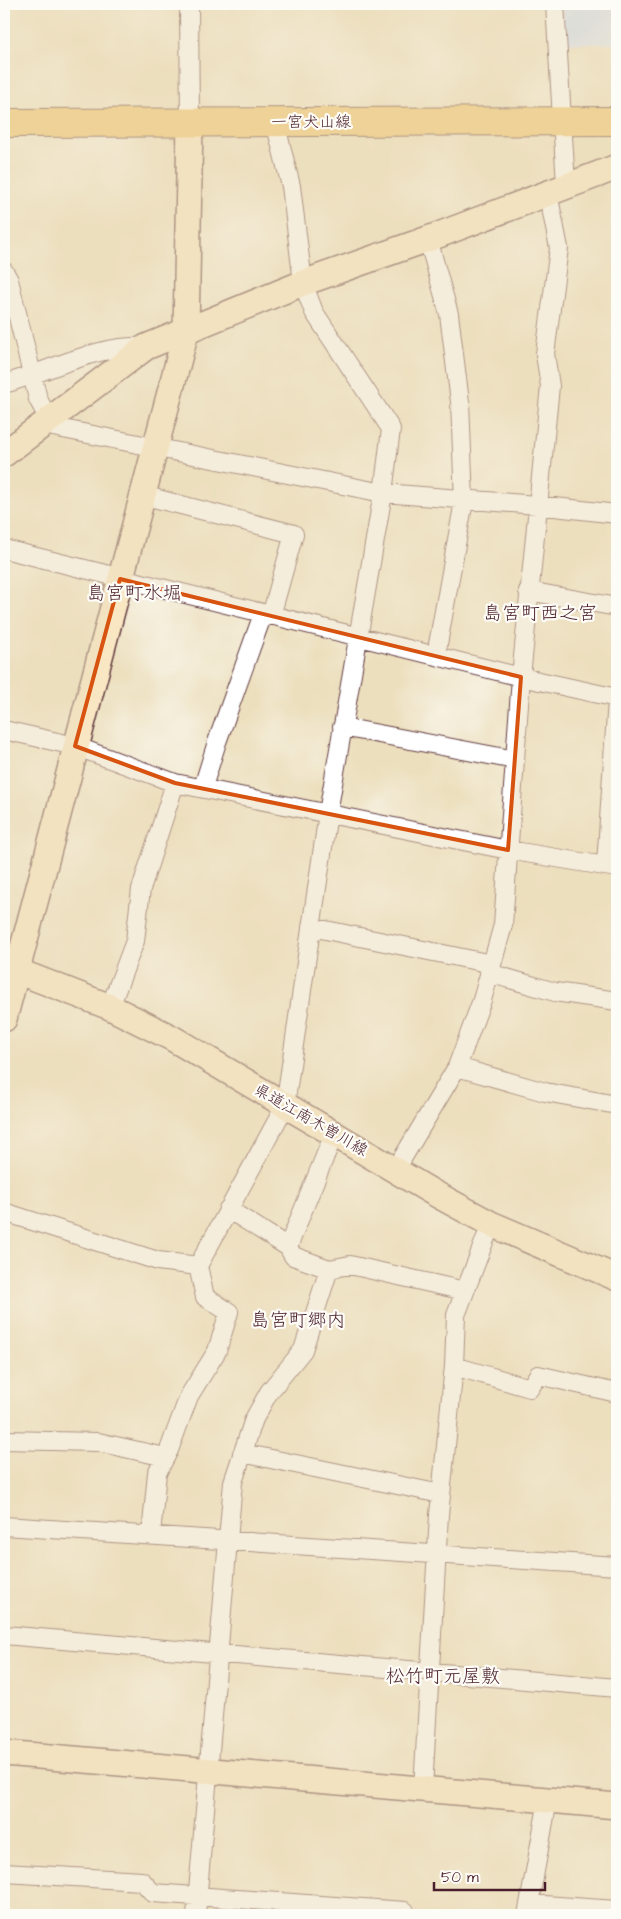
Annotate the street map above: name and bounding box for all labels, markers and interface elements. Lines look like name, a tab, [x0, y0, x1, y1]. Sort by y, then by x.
street label: 一宮犬山線	[271, 111, 351, 133]
district label: 島宮町水堀	[86, 580, 182, 607]
district label: 島宮町西之宮	[483, 600, 597, 627]
street label: 県道江南木曽川線	[250, 1078, 372, 1162]
district label: 島宮町郷内	[250, 1307, 346, 1334]
district label: 松竹町元屋敷	[386, 1663, 500, 1690]
scale bar	[434, 1859, 545, 1891]
text: 50 m	[441, 1867, 479, 1888]

